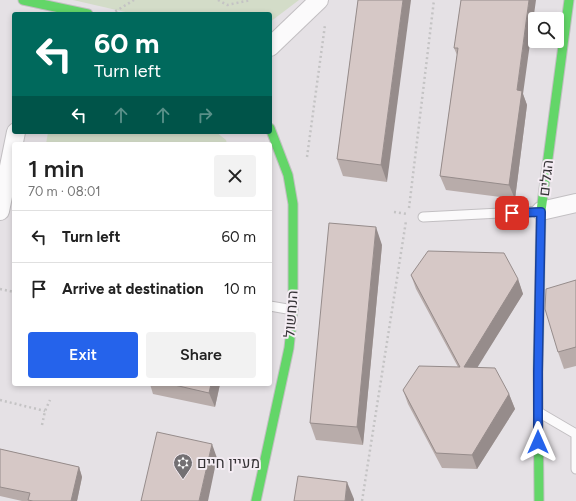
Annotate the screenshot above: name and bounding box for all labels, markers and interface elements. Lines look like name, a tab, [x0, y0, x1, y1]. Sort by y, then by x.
map controls	[528, 12, 564, 48]
button: search	[528, 12, 564, 48]
text: 60 m	[94, 26, 159, 60]
icon: left	[28, 28, 80, 80]
text: Turn left	[94, 60, 161, 82]
icon: left	[68, 104, 90, 126]
icon: ahead	[110, 104, 132, 126]
icon: ahead	[152, 104, 174, 126]
icon: right	[194, 104, 216, 126]
text: 1 min	[28, 154, 84, 183]
button: close	[214, 155, 256, 197]
street label: הגלים	[535, 159, 557, 197]
text: 70 m · 08:01	[28, 184, 101, 199]
pin	[495, 196, 529, 230]
icon: arrive	[501, 202, 523, 224]
icon: left	[28, 226, 50, 248]
text: Turn left	[62, 228, 120, 246]
text: 60 m	[221, 228, 256, 246]
icon: arrive	[28, 278, 50, 300]
text: Arrive at destination	[62, 280, 203, 298]
text: 10 m	[224, 280, 256, 298]
street label: הנחשול	[280, 290, 302, 338]
button: Exit	[28, 332, 138, 378]
button: Share	[146, 332, 256, 378]
position arrow	[517, 421, 559, 463]
synagogue icon: מעיין חיים	[172, 452, 194, 480]
place label: מעיין חיים	[197, 454, 260, 472]

